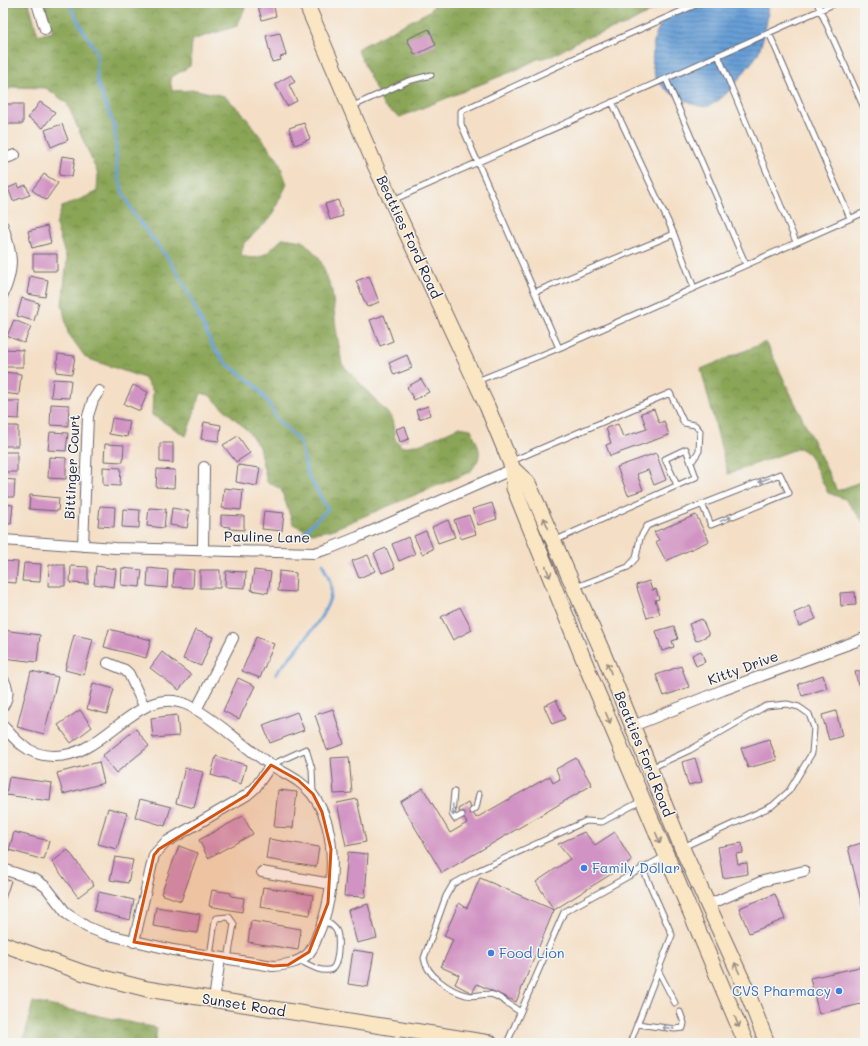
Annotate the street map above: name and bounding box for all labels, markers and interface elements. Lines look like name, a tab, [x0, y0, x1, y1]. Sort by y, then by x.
street label: Beatties Ford Road	[373, 172, 446, 302]
street label: Bittinger Court	[59, 414, 84, 520]
one-way arrow	[758, 476, 770, 484]
one-way arrow	[719, 514, 731, 522]
one-way arrow	[541, 518, 549, 530]
street label: Pauline Lane	[224, 526, 310, 547]
one-way arrow	[544, 565, 552, 577]
street label: Kitty Drive	[705, 646, 781, 689]
one-way arrow	[604, 663, 612, 675]
street label: Beatties Ford Road	[611, 688, 678, 820]
one-way arrow	[605, 711, 612, 723]
one-way arrow	[449, 803, 457, 816]
one-way arrow	[655, 831, 662, 843]
place label: Family Dollar	[592, 858, 680, 877]
marker: Family Dollar	[579, 863, 589, 873]
place label: Food Lion	[499, 943, 565, 962]
marker: Food Lion	[486, 948, 496, 958]
one-way arrow	[732, 962, 740, 974]
place label: CVS Pharmacy	[732, 981, 831, 1000]
marker: CVS Pharmacy	[834, 986, 844, 996]
street label: Sunset Road	[201, 989, 287, 1021]
one-way arrow	[734, 1015, 741, 1027]
one-way arrow	[662, 1024, 675, 1032]

